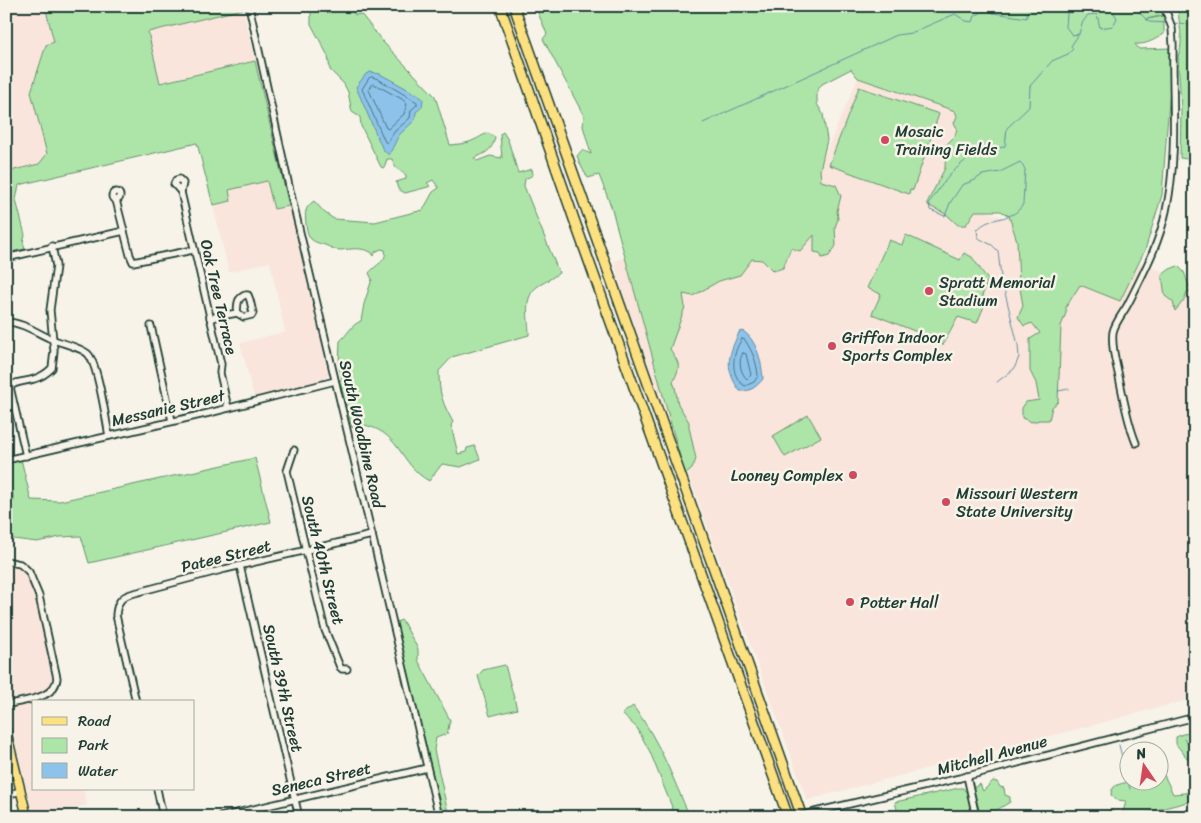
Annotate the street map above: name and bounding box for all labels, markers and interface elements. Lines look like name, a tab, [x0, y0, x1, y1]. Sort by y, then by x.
place label: Mosaic Training Fields	[895, 117, 998, 164]
marker: Mosaic Training Fields	[879, 134, 891, 146]
street label: Oak Tree Terrace	[192, 237, 246, 358]
place label: Spratt Memorial Stadium	[939, 268, 1056, 315]
marker: Spratt Memorial Stadium	[923, 285, 935, 297]
place label: Griffon Indoor Sports Complex	[842, 323, 953, 370]
marker: Griffon Indoor Sports Complex	[826, 340, 838, 352]
street label: South Woodbine Road	[331, 357, 393, 513]
street label: Messanie Street	[108, 381, 228, 435]
place label: Looney Complex	[731, 461, 844, 490]
marker: Looney Complex	[847, 469, 859, 481]
place label: Missouri Western State University	[956, 479, 1078, 526]
street label: South 40th Street	[293, 492, 353, 628]
marker: Missouri Western State University	[940, 496, 952, 508]
street label: Patee Street	[178, 531, 274, 581]
place label: Potter Hall	[860, 588, 939, 617]
marker: Potter Hall	[844, 596, 856, 608]
street label: South 39th Street	[254, 621, 312, 755]
legend	[32, 700, 195, 790]
text: Road	[78, 708, 111, 734]
street label: Mitchell Avenue	[933, 726, 1051, 784]
text: Park	[78, 732, 109, 758]
north arrow	[1118, 740, 1168, 790]
text: N	[1133, 740, 1149, 767]
street label: Seneca Street	[268, 753, 374, 805]
text: Water	[78, 758, 118, 784]

